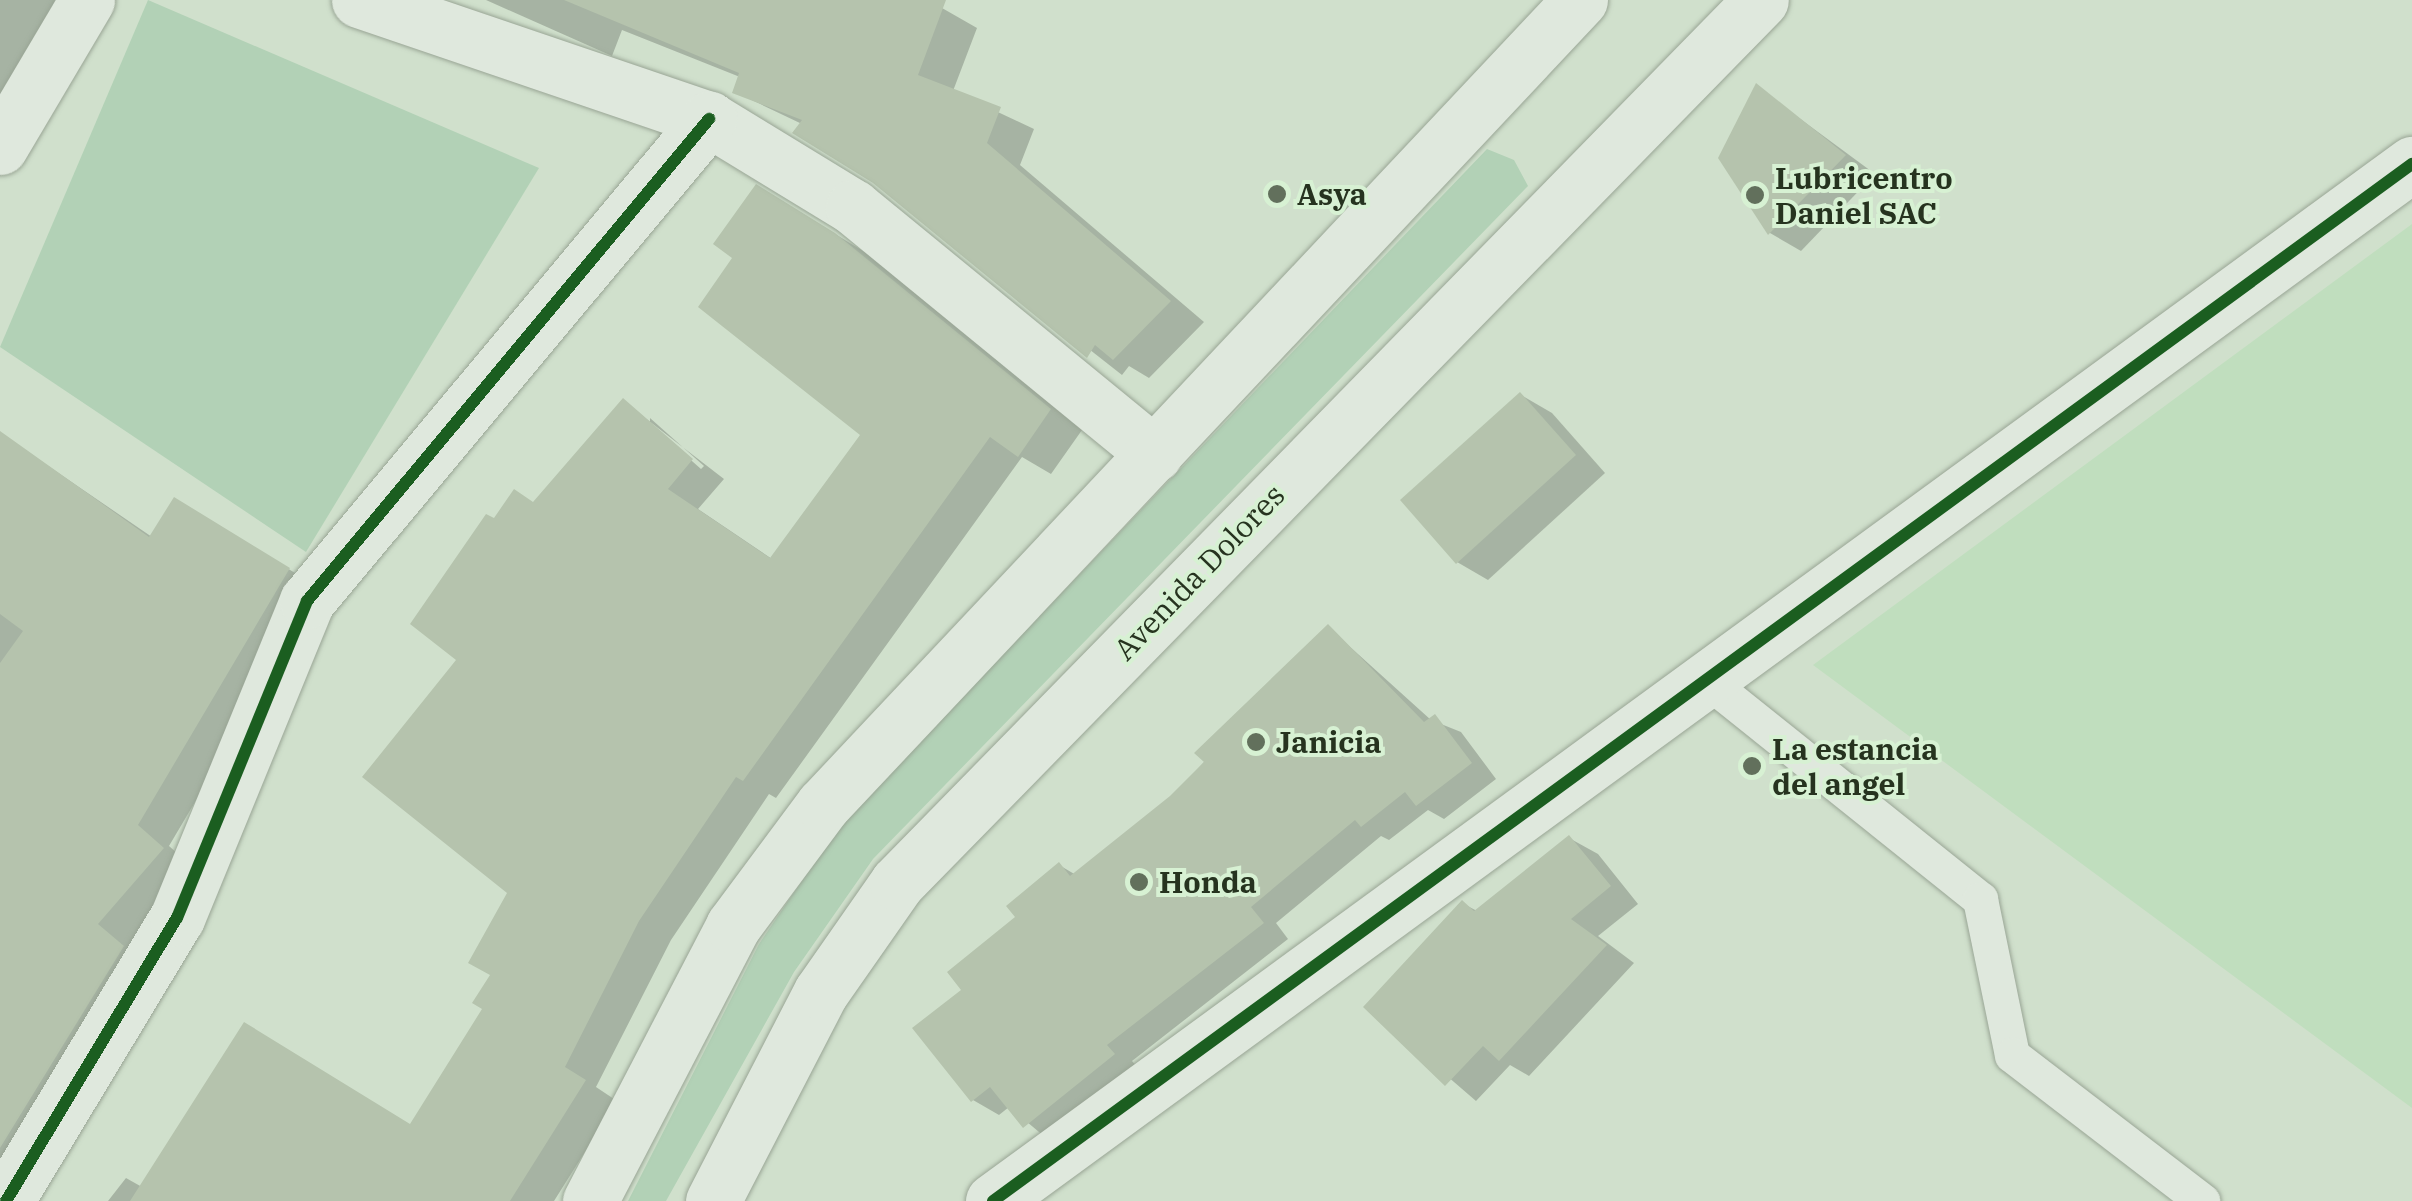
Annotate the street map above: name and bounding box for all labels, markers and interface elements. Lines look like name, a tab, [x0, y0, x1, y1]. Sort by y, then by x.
place label: Lubricentro Daniel SAC	[1775, 160, 1953, 230]
place label: Asya	[1297, 176, 1367, 212]
marker: Asya	[1266, 183, 1288, 205]
marker: Lubricentro Daniel SAC	[1744, 184, 1766, 206]
street label: Avenida Dolores	[1106, 477, 1292, 667]
place label: Janicia	[1276, 724, 1382, 760]
marker: Janicia	[1245, 731, 1267, 753]
place label: La estancia del angel	[1772, 731, 1938, 802]
marker: La estancia del angel	[1741, 755, 1763, 777]
place label: Honda	[1159, 864, 1257, 900]
marker: Honda	[1128, 871, 1150, 893]

